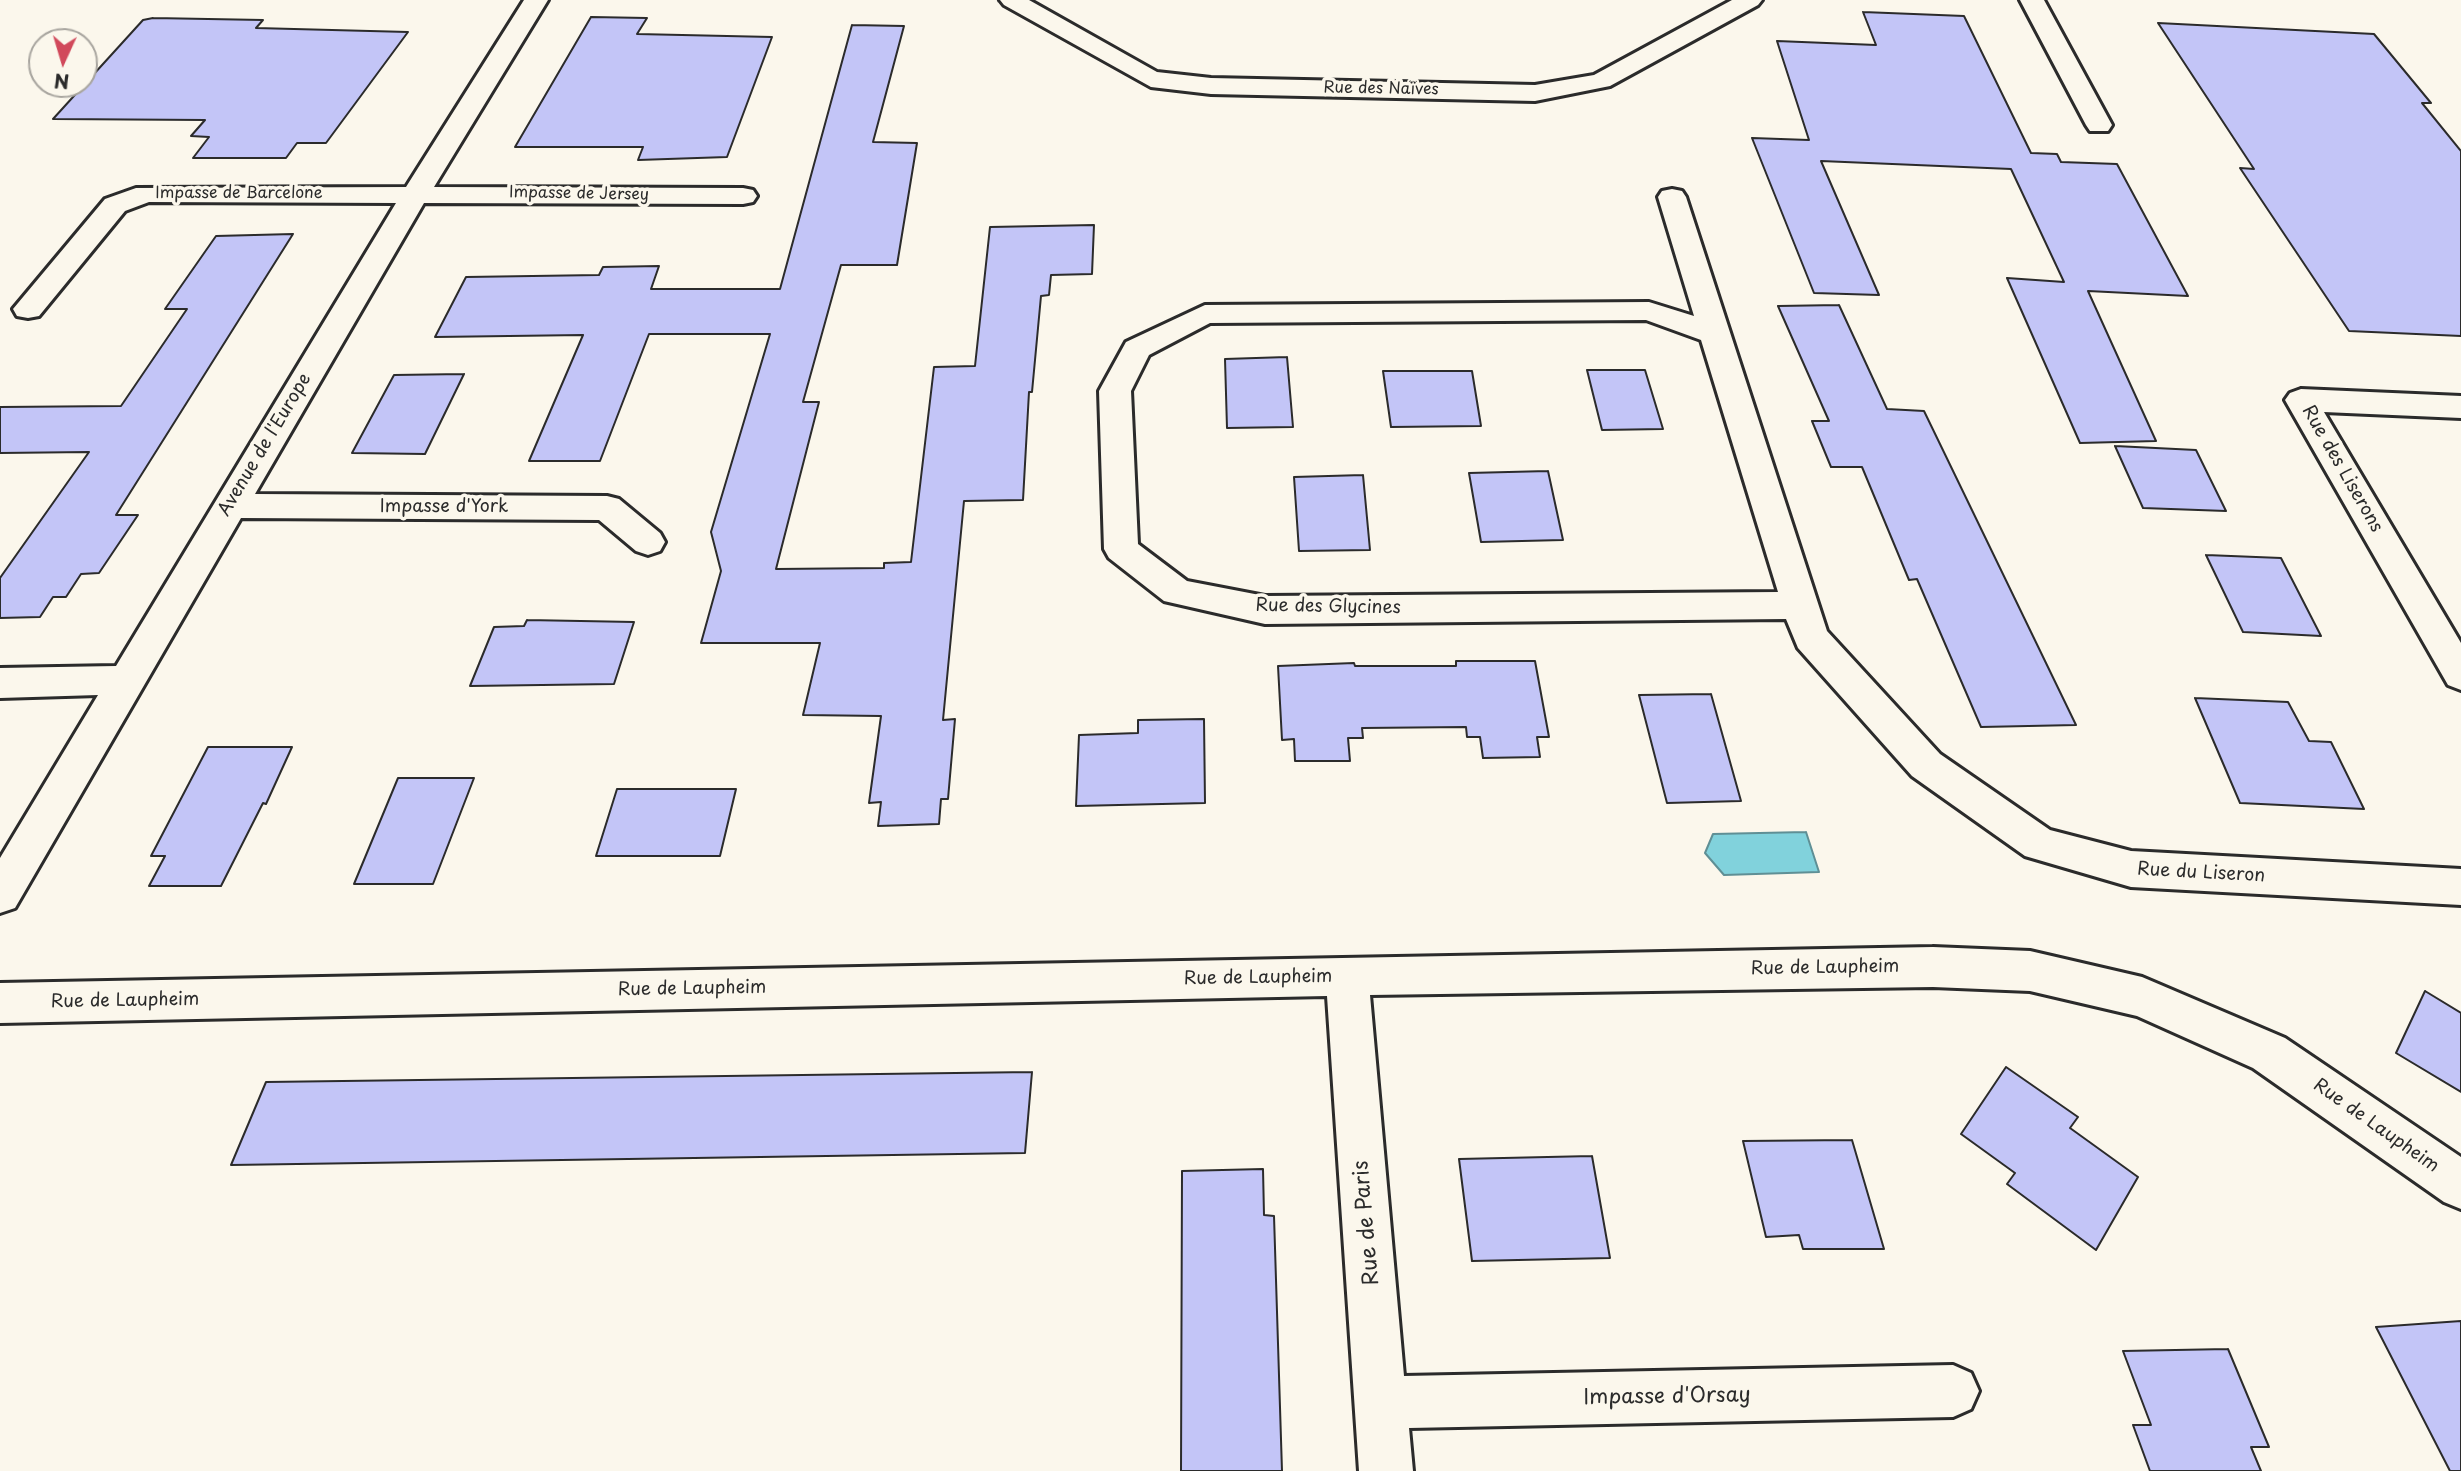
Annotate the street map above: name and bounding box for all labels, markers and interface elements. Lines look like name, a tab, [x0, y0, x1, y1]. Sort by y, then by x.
north arrow	[28, 28, 98, 98]
text: N	[53, 67, 70, 96]
street label: Rue des Naïves	[1323, 78, 1439, 100]
street label: Impasse de Jersey	[509, 183, 649, 205]
street label: Impasse de Barcelone	[155, 184, 323, 204]
street label: Avenue de l'Europe	[214, 370, 316, 520]
street label: Rue des Liserons	[2297, 402, 2387, 536]
street label: Impasse d'York	[380, 496, 508, 518]
street label: Rue des Glycines	[1255, 595, 1401, 619]
street label: Rue du Liseron	[2136, 859, 2266, 887]
street label: Rue de Laupheim	[1751, 956, 1899, 980]
street label: Rue de Laupheim	[1184, 966, 1332, 990]
street label: Rue de Laupheim	[618, 977, 766, 1001]
street label: Rue de Laupheim	[51, 989, 199, 1013]
street label: Rue de Laupheim	[2309, 1075, 2443, 1177]
street label: Rue de Paris	[1349, 1159, 1385, 1287]
street label: Impasse d'Orsay	[1583, 1383, 1751, 1411]

